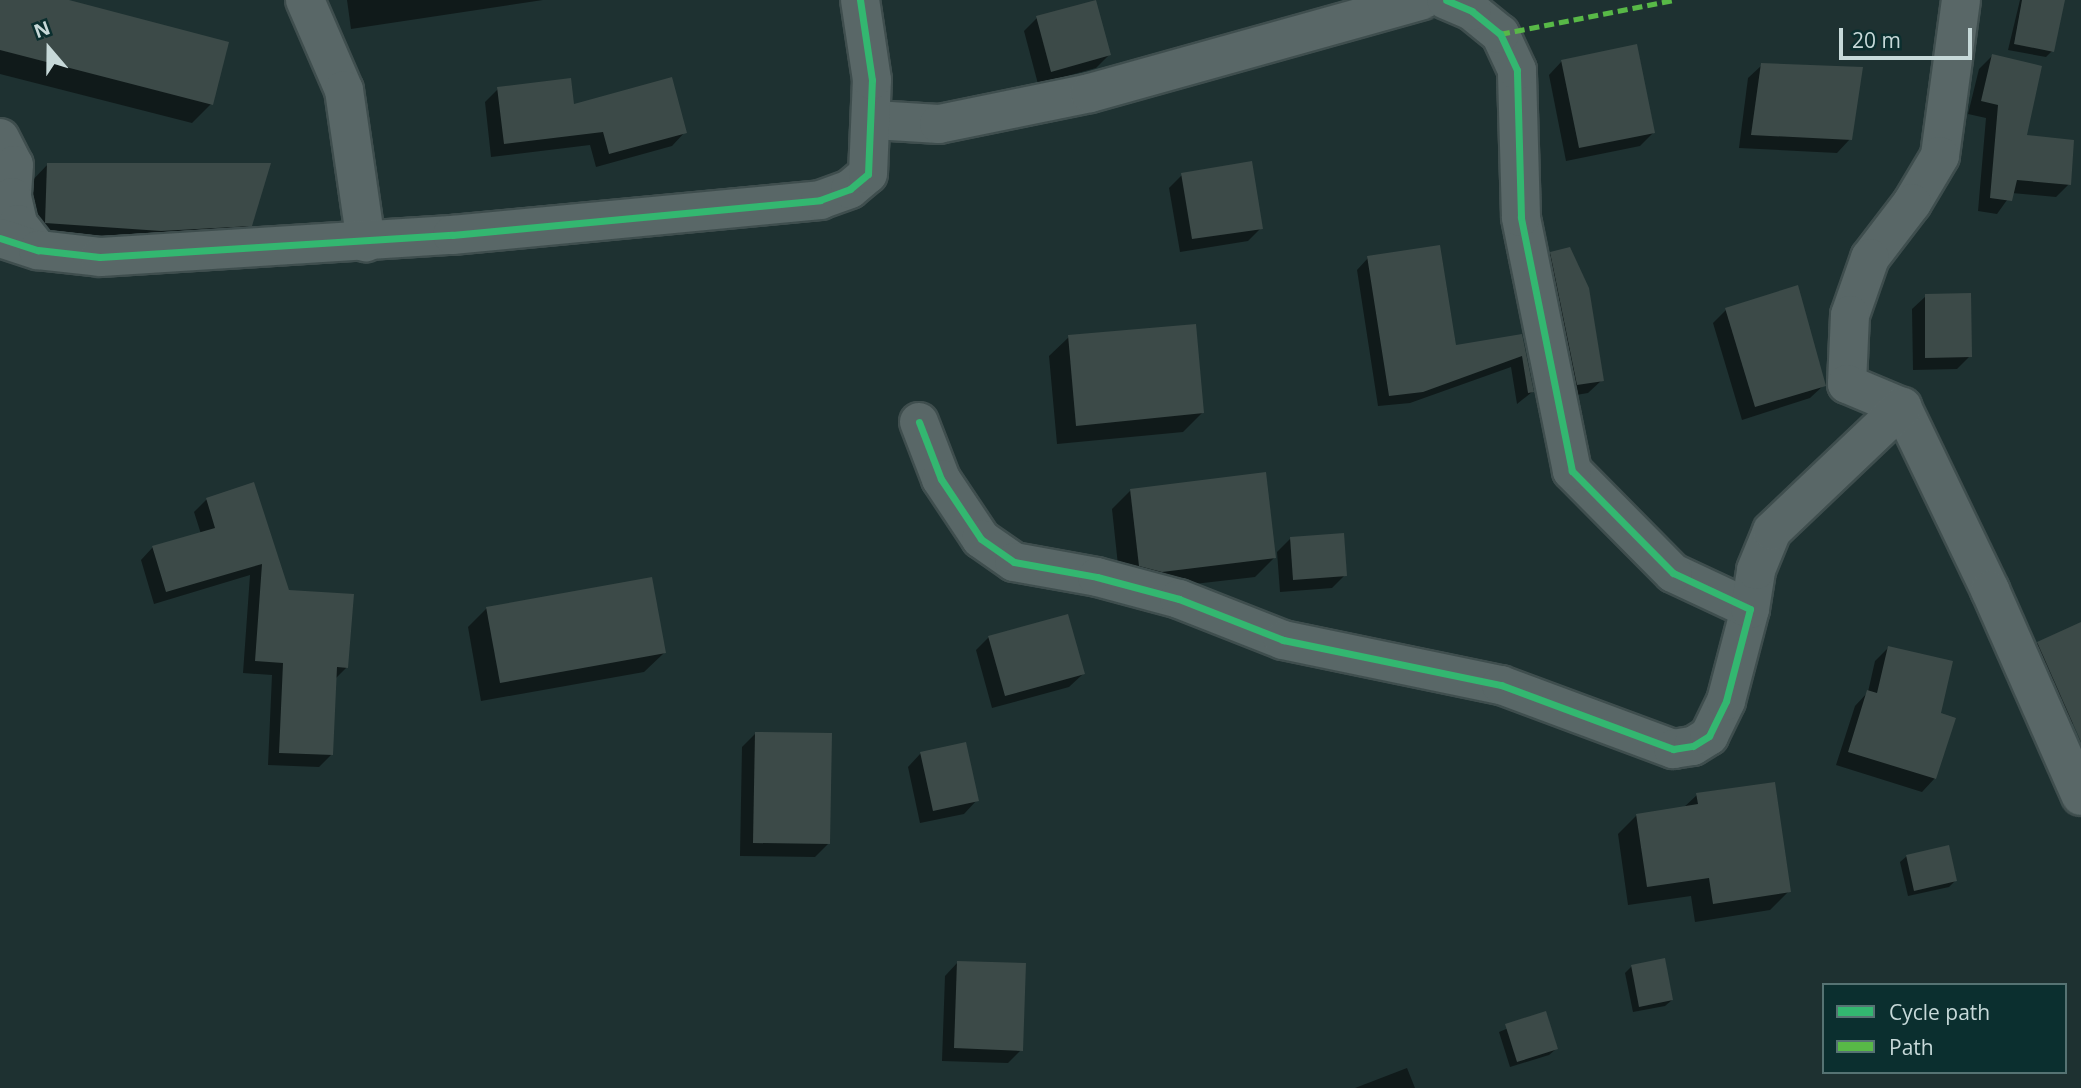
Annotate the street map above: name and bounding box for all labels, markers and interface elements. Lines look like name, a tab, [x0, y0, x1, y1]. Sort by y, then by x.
north arrow	[14, 14, 84, 84]
text: N	[30, 14, 54, 44]
scale bar	[1843, 14, 1976, 58]
text: 20 m	[1852, 26, 1901, 54]
legend	[1822, 983, 2067, 1074]
text: Cycle path	[1889, 998, 1990, 1026]
text: Path	[1889, 1033, 1934, 1061]

